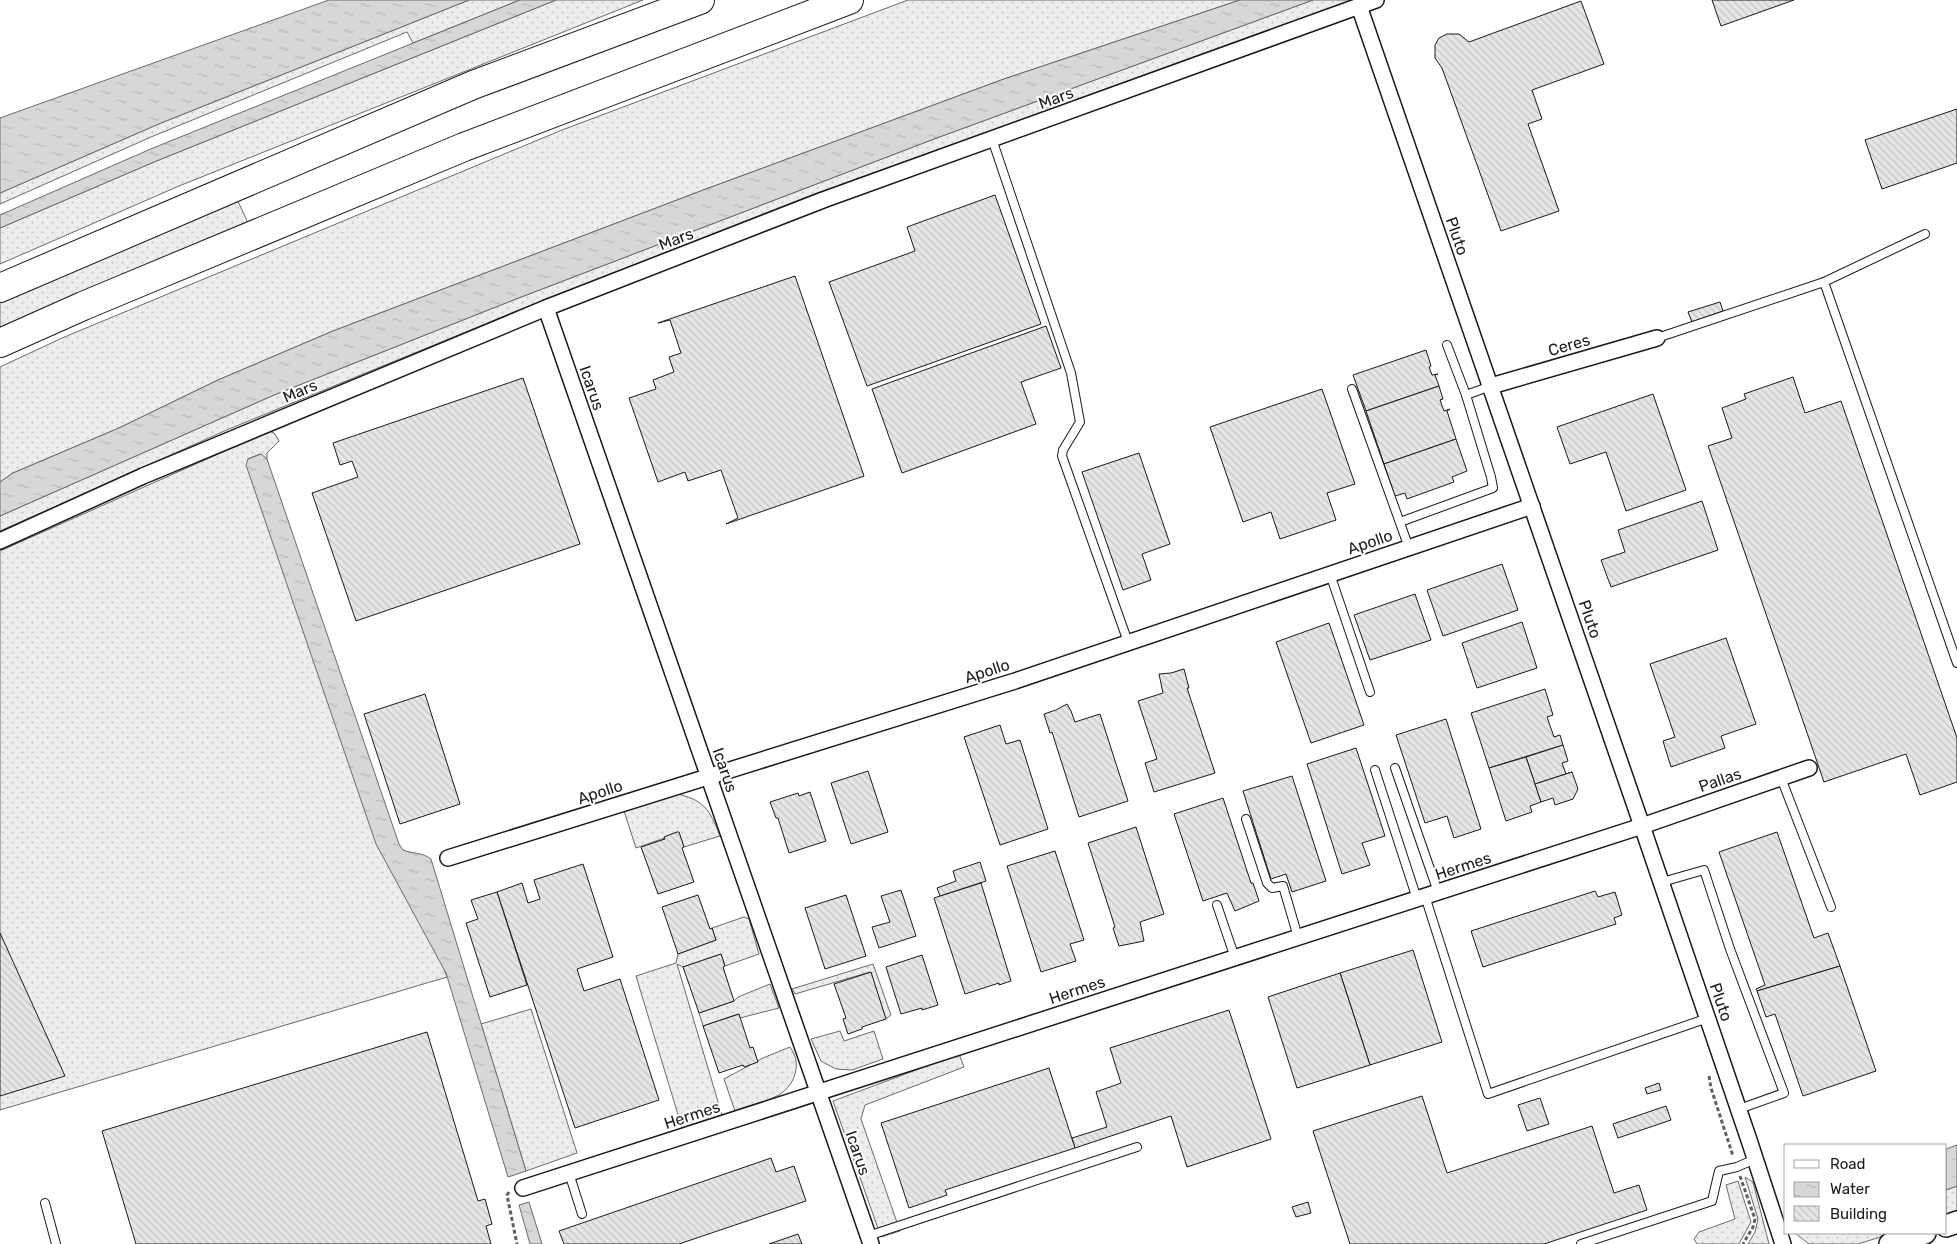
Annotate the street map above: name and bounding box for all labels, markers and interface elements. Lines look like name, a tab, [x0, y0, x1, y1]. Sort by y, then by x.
street label: Mars	[1036, 83, 1076, 113]
street label: Pluto	[1442, 214, 1472, 258]
street label: Mars	[656, 224, 696, 254]
street label: Ceres	[1546, 330, 1592, 360]
street label: Icarus	[576, 363, 608, 413]
street label: Mars	[280, 375, 320, 407]
street label: Apollo	[1345, 525, 1395, 559]
street label: Pluto	[1575, 597, 1605, 641]
street label: Apollo	[962, 655, 1012, 687]
street label: Icarus	[709, 745, 741, 795]
street label: Pallas	[1696, 764, 1744, 796]
street label: Apollo	[575, 776, 625, 808]
street label: Hermes	[1433, 848, 1493, 884]
street label: Hermes	[1047, 972, 1107, 1008]
street label: Pluto	[1706, 980, 1736, 1024]
street label: Hermes	[662, 1097, 722, 1133]
street label: Icarus	[842, 1128, 874, 1178]
legend	[1784, 1144, 1947, 1234]
text: Road	[1830, 1155, 1866, 1173]
text: Water	[1830, 1180, 1870, 1198]
text: Building	[1830, 1205, 1887, 1223]

